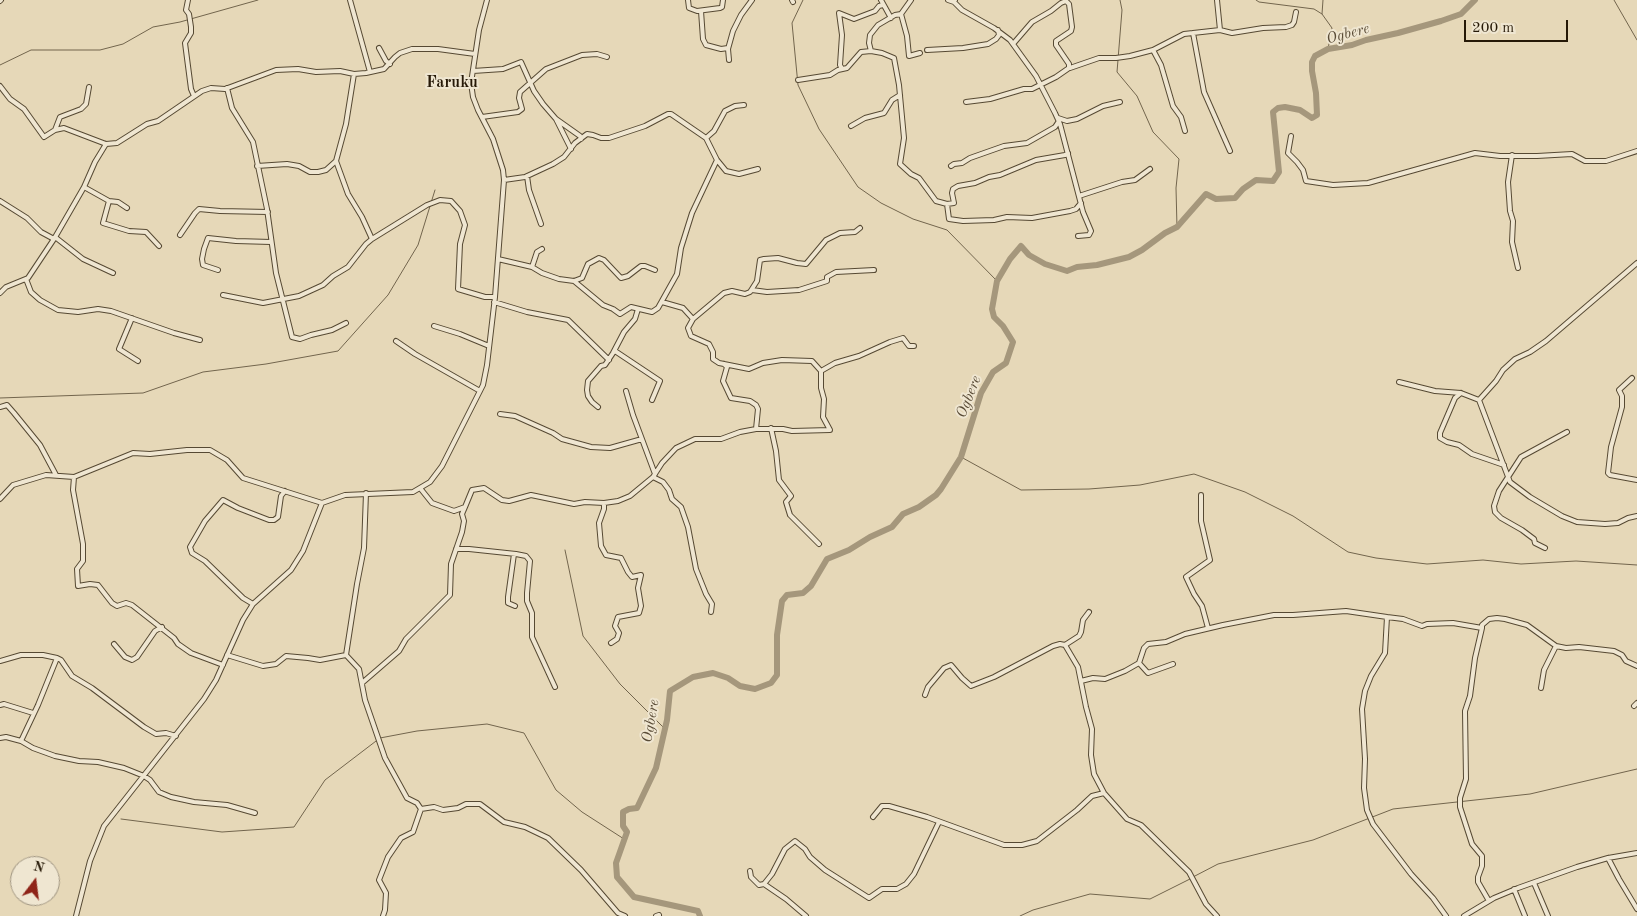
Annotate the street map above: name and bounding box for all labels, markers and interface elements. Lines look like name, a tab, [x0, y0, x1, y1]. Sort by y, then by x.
scale bar	[1467, 10, 1571, 42]
water label: Ogbere	[1325, 20, 1371, 48]
text: 200 m	[1472, 21, 1514, 36]
district label: Faruku	[426, 73, 478, 93]
water label: Ogbere	[952, 373, 986, 421]
water label: Ogbere	[638, 698, 664, 744]
north arrow	[10, 856, 60, 906]
text: N	[32, 859, 46, 876]

